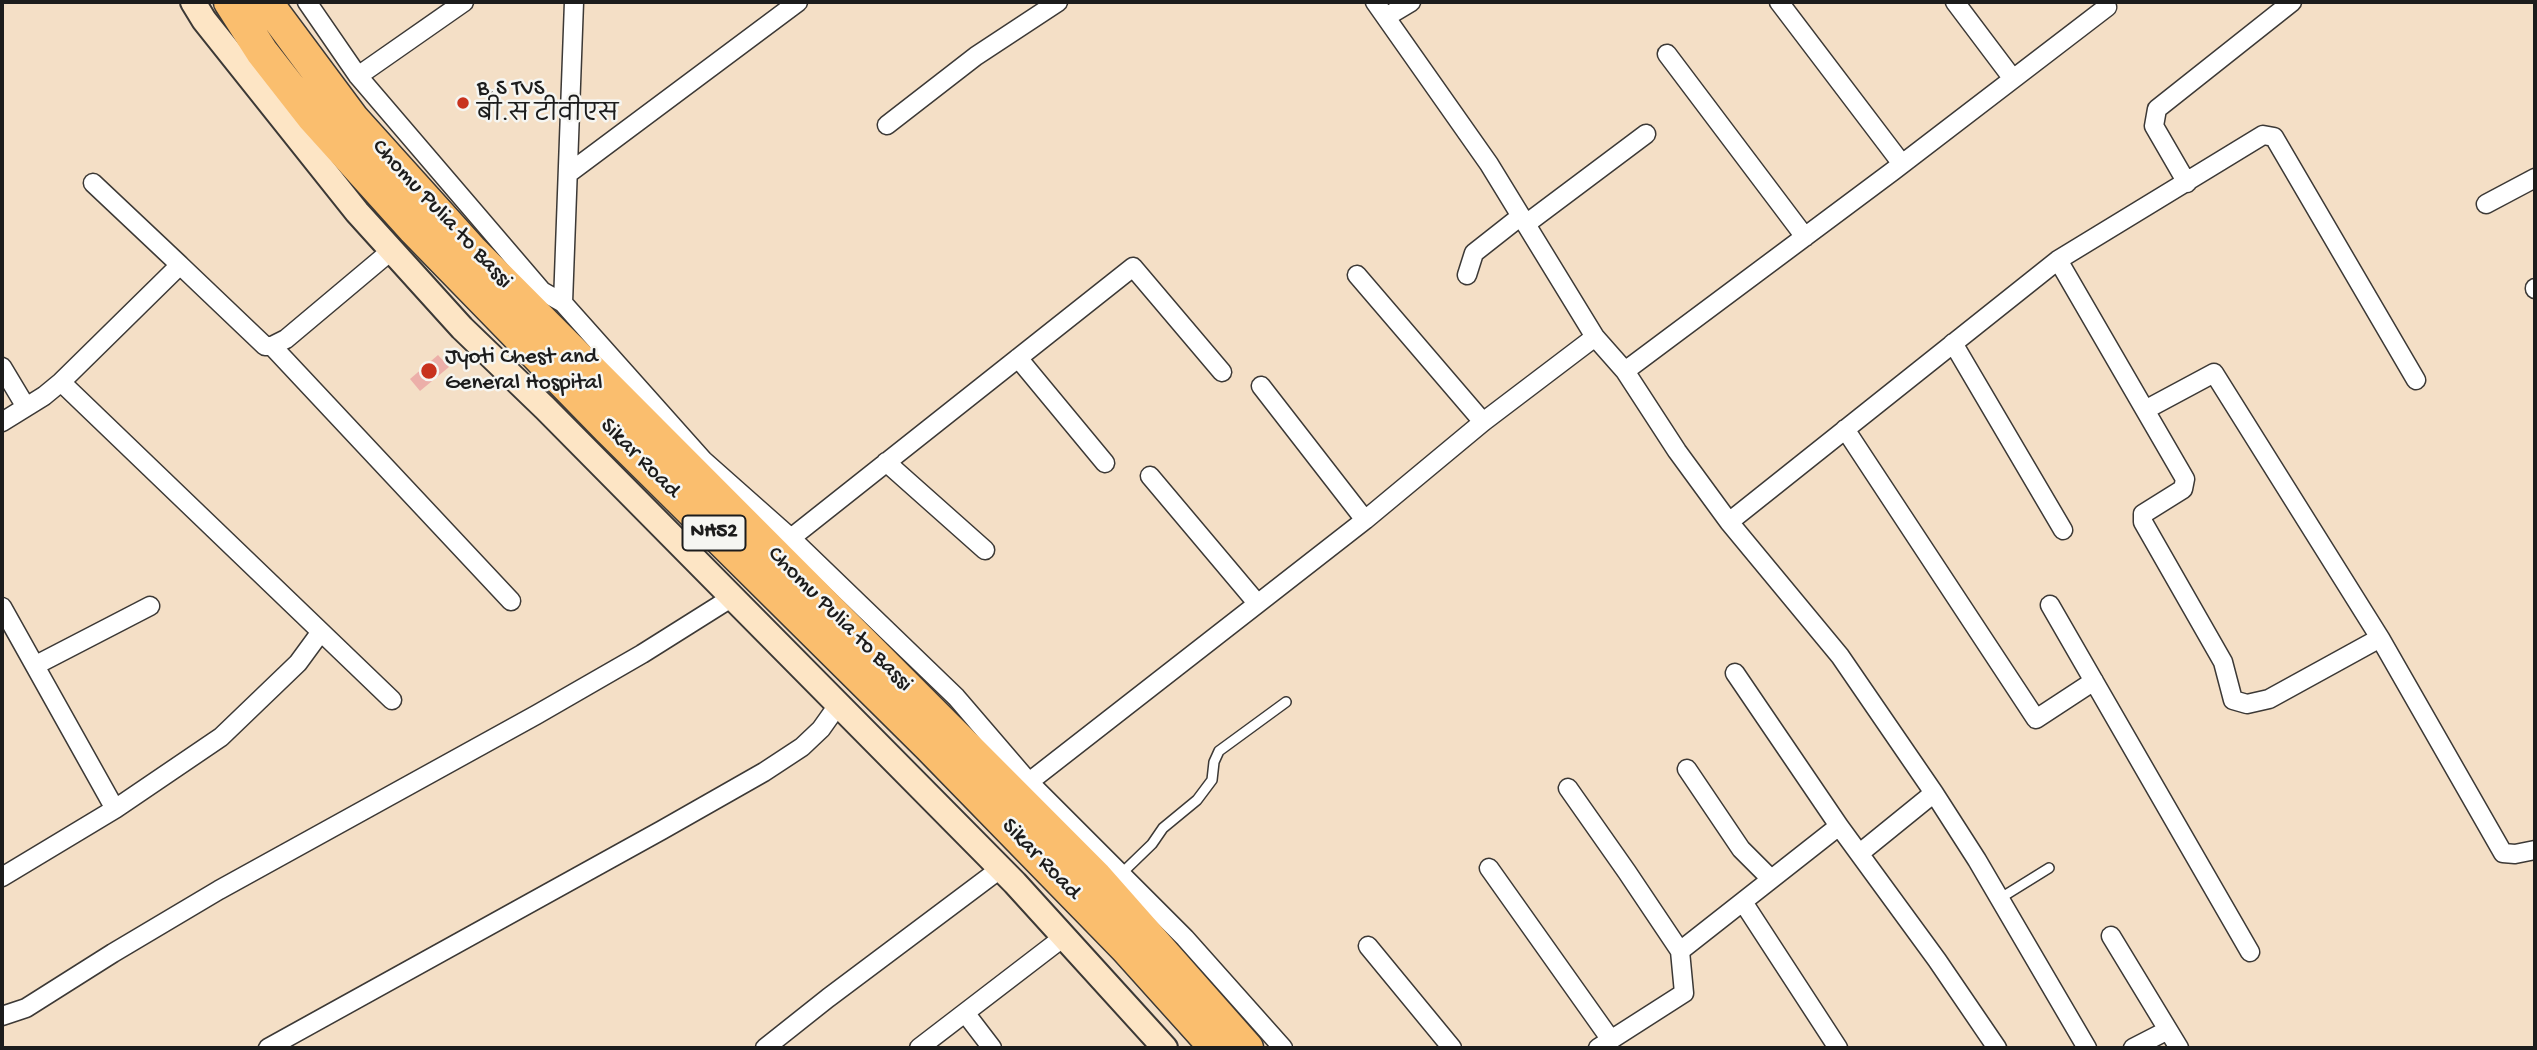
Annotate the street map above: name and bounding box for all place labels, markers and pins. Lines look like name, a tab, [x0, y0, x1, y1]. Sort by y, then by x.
place label: B.S TVS बी.स टीवीएस	[477, 76, 619, 130]
marker: B.S TVS बी.स टीवीएस	[455, 95, 471, 111]
place label: Jyoti Chest and General Hospital	[445, 344, 603, 398]
marker: Jyoti Chest and General Hospital	[419, 361, 439, 381]

